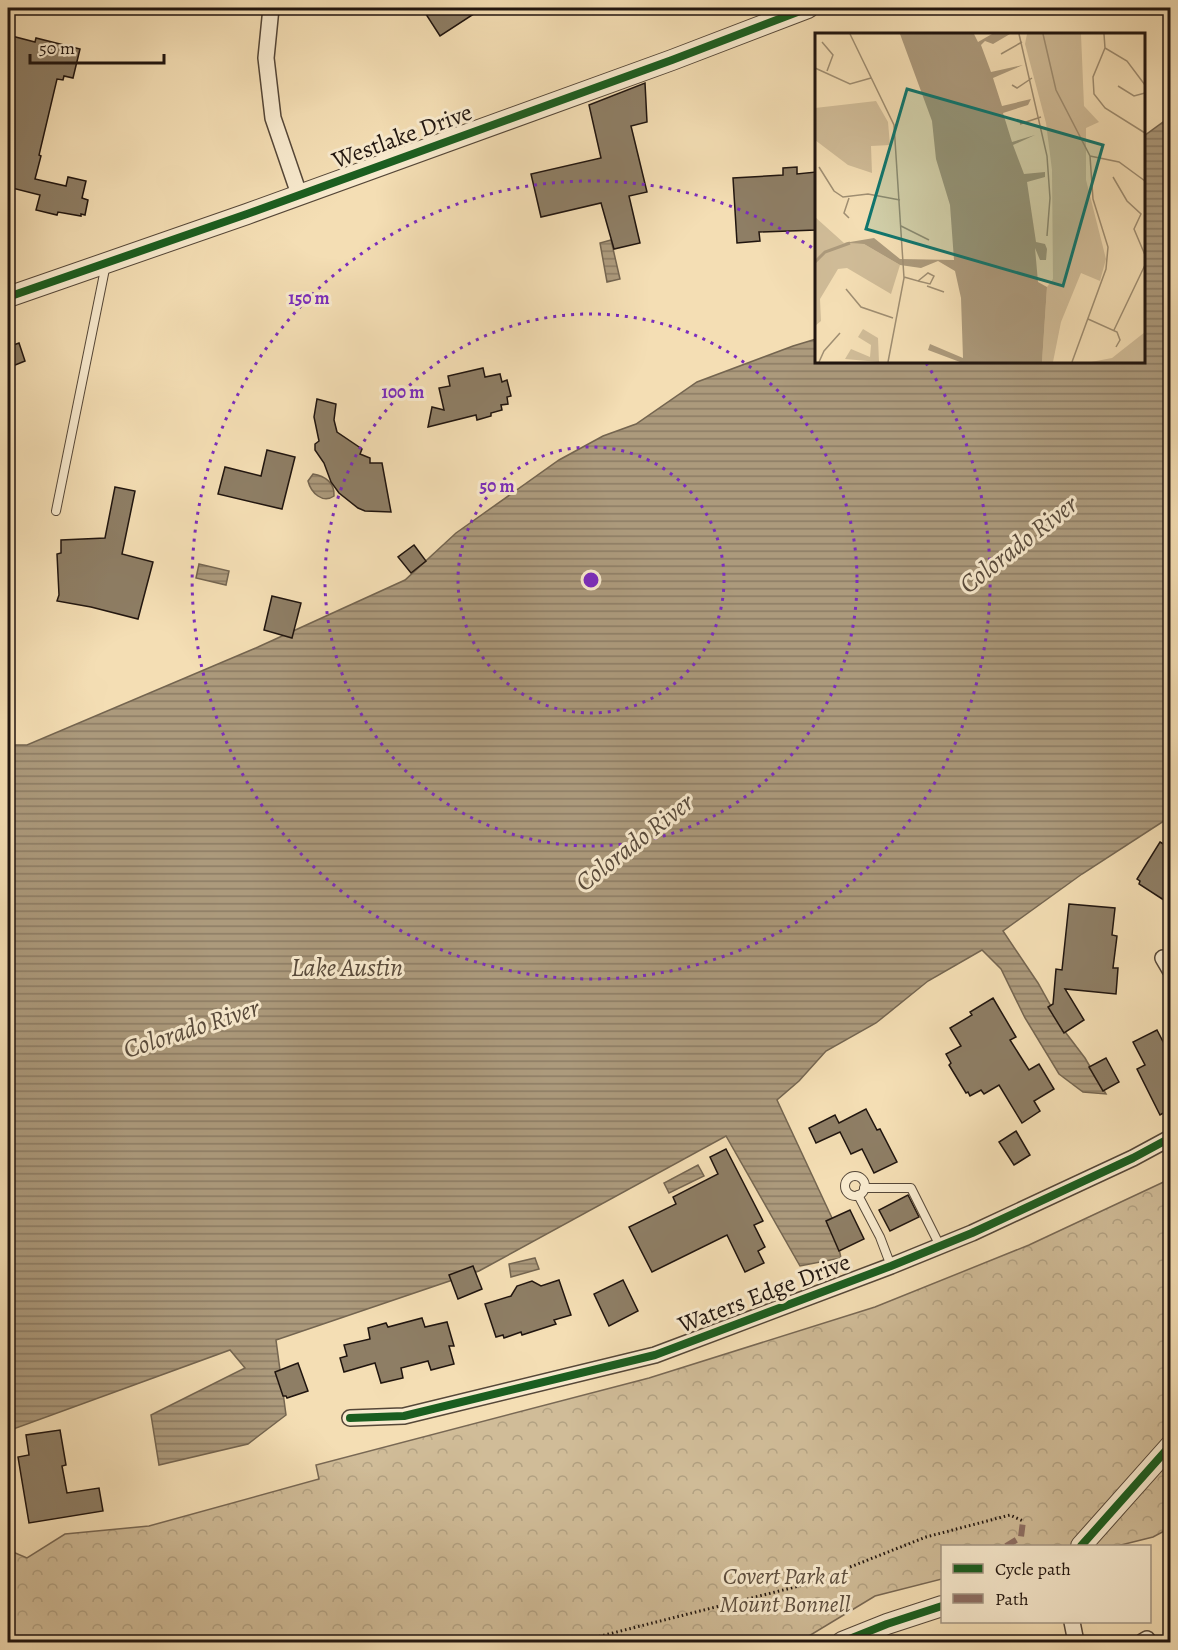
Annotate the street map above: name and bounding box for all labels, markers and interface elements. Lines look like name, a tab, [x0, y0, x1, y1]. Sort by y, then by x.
scale bar	[30, 27, 164, 65]
inset map	[815, 33, 1145, 363]
text: 50 m	[39, 36, 75, 60]
street label: Westlake Drive	[327, 96, 476, 176]
text: 150 m	[288, 286, 330, 310]
text: 100 m	[382, 380, 424, 404]
text: 50 m	[480, 474, 514, 498]
water label: Colorado River	[952, 487, 1085, 602]
centre of rings	[581, 570, 601, 590]
water label: Colorado River	[568, 785, 701, 900]
water label: Lake Austin	[291, 950, 403, 985]
water label: Colorado River	[119, 990, 265, 1067]
street label: Waters Edge Drive	[672, 1245, 855, 1341]
legend	[941, 1545, 1151, 1623]
text: Cycle path	[995, 1557, 1071, 1581]
park label: Covert Park at Mount Bonnell	[720, 1560, 850, 1620]
text: Path	[995, 1587, 1029, 1611]

